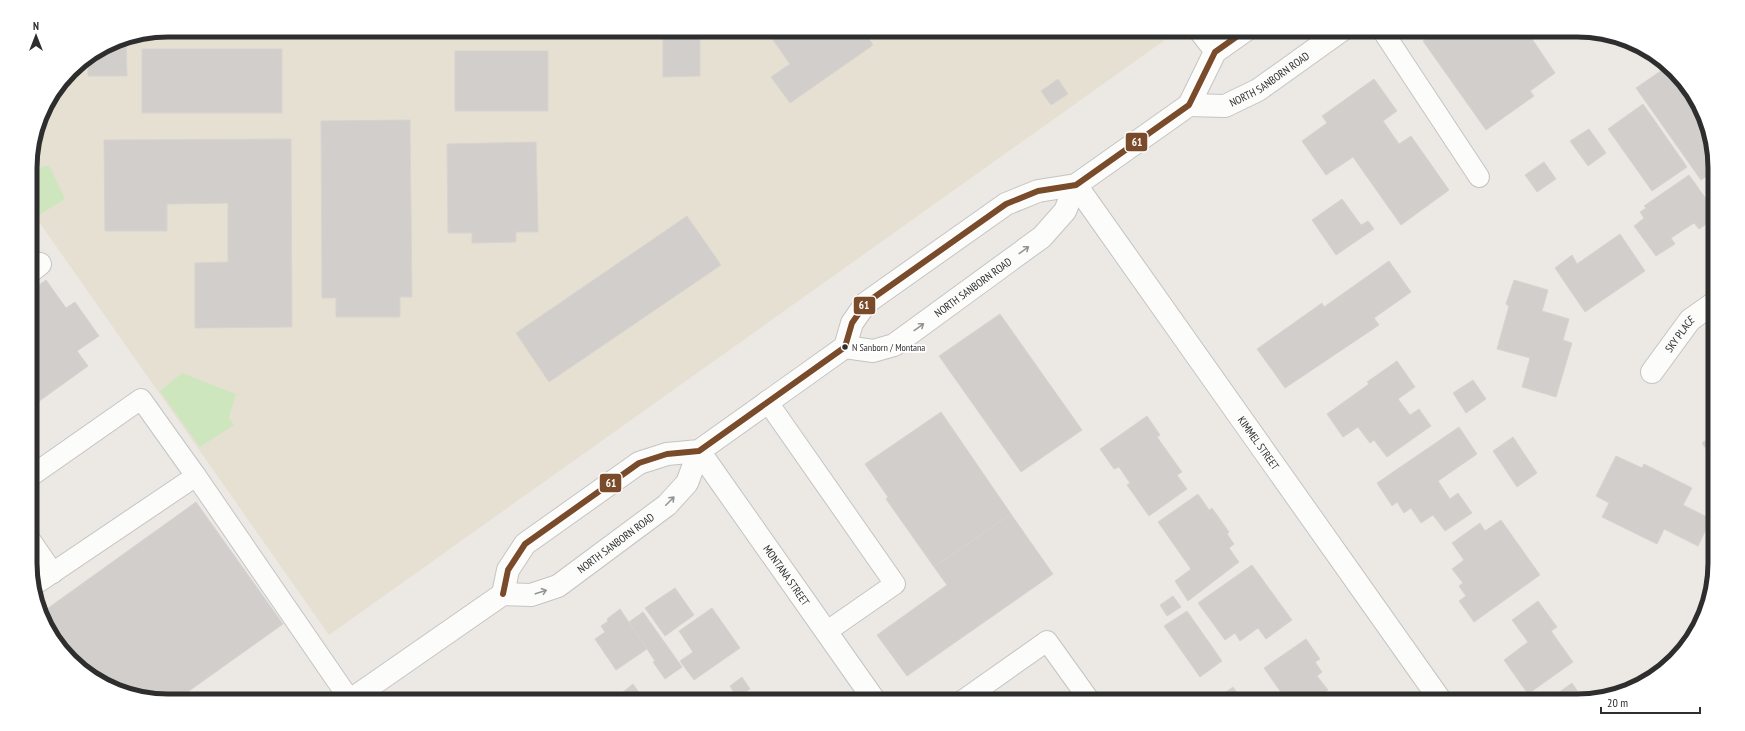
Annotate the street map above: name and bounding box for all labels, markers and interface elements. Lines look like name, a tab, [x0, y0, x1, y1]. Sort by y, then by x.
north arrow	[16, 16, 56, 56]
text: N	[33, 19, 39, 33]
street label: NORTH SANBORN ROAD	[1227, 48, 1312, 110]
line badge: 61	[1125, 132, 1148, 152]
text: 61	[1132, 135, 1142, 149]
one-way arrow	[1018, 246, 1029, 254]
street label: NORTH SANBORN ROAD	[932, 254, 1015, 320]
line badge: 61	[853, 296, 876, 315]
text: 61	[859, 298, 869, 312]
street label: SKY PLACE	[1662, 312, 1697, 355]
one-way arrow	[913, 323, 924, 331]
place label: N Sanborn / Montana	[852, 341, 925, 354]
marker: N Sanborn / Montana	[840, 342, 850, 352]
street label: KIMMEL STREET	[1235, 413, 1282, 473]
line badge: 61	[599, 473, 622, 493]
text: 61	[606, 476, 616, 490]
one-way arrow	[665, 496, 675, 506]
street label: NORTH SANBORN ROAD	[575, 510, 657, 576]
street label: MONTANA STREET	[760, 542, 813, 608]
one-way arrow	[534, 588, 547, 595]
scale bar	[1601, 689, 1700, 715]
text: 20 m	[1607, 695, 1628, 710]

